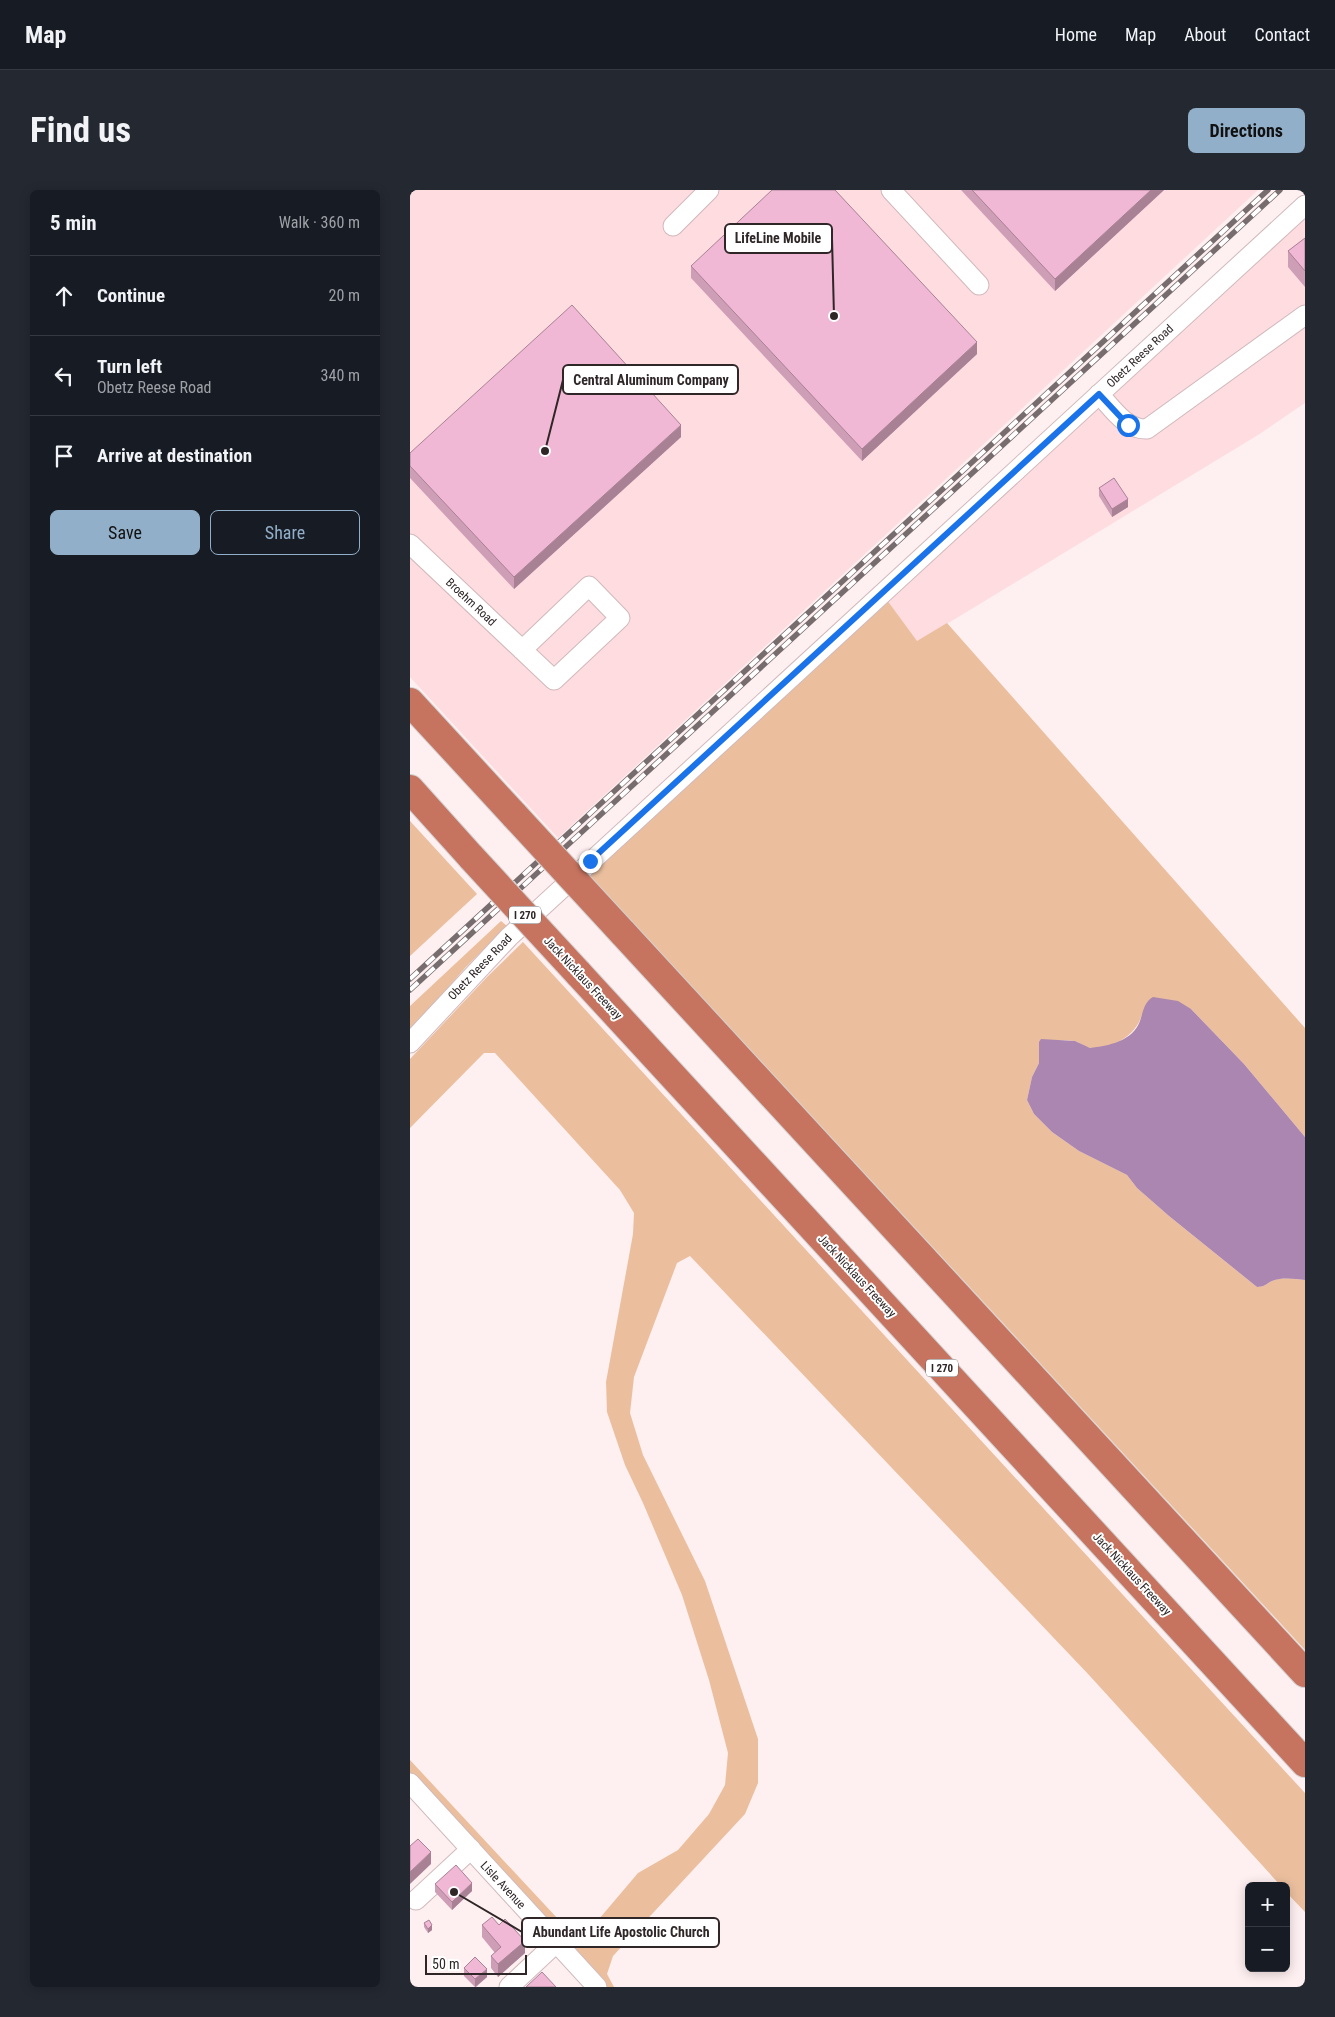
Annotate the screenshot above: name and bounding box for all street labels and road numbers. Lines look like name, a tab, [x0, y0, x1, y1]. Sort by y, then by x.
street label: Obetz Reese Road	[1104, 322, 1176, 390]
street label: Broehm Road	[443, 575, 499, 629]
road number: I 270	[509, 906, 541, 924]
street label: Obetz Reese Road	[445, 931, 515, 1003]
street label: Jack Nicklaus Freeway	[541, 934, 625, 1022]
street label: Jack Nicklaus Freeway	[815, 1232, 899, 1320]
road number: I 270	[926, 1360, 958, 1376]
street label: Jack Nicklaus Freeway	[1090, 1530, 1174, 1618]
street label: Lisle Avenue	[478, 1858, 529, 1912]

